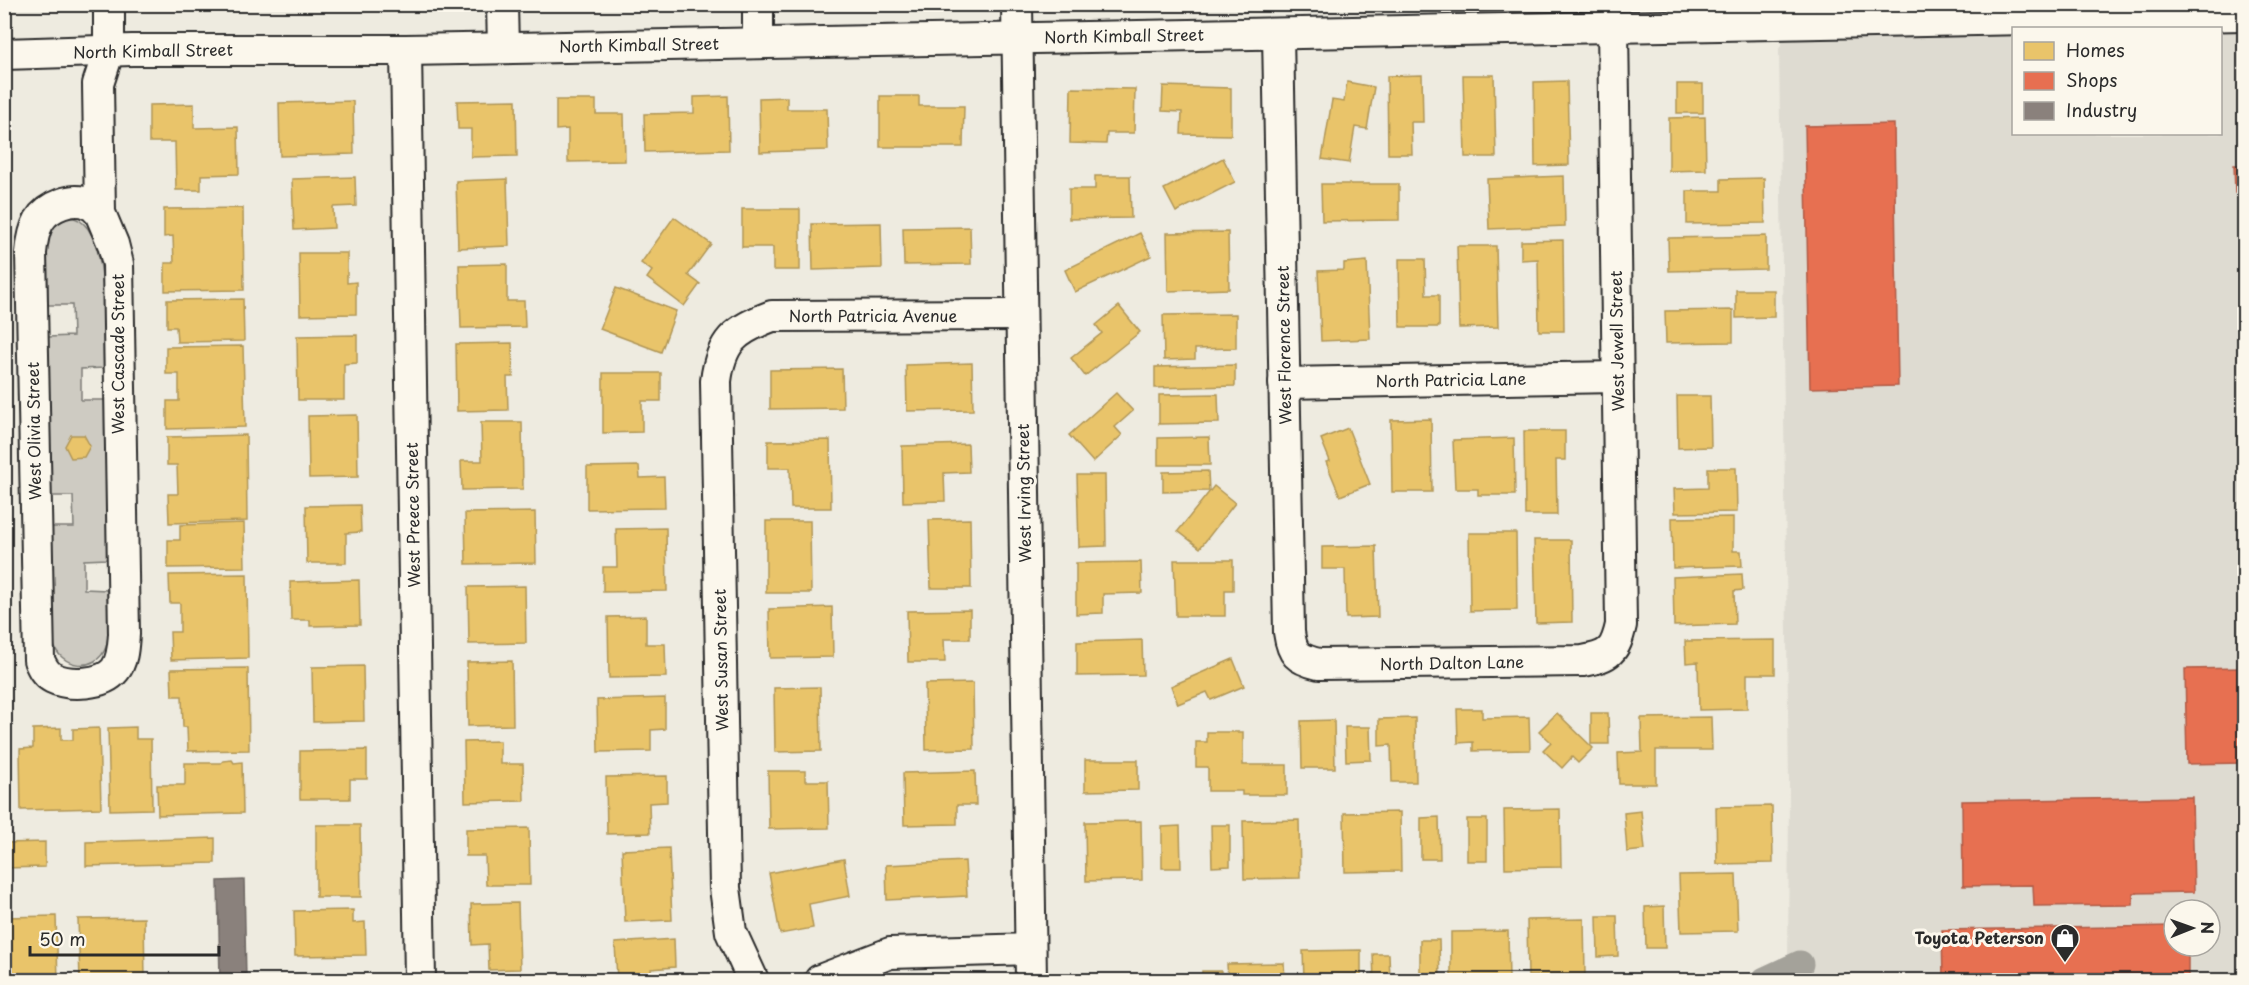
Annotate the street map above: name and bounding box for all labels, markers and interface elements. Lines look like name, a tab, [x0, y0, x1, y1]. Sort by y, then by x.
street label: North Kimball Street	[1044, 22, 1205, 48]
legend	[2012, 27, 2222, 135]
street label: North Kimball Street	[559, 31, 720, 57]
text: Homes	[2066, 36, 2124, 63]
street label: North Kimball Street	[73, 37, 234, 63]
text: Shops	[2066, 66, 2117, 93]
text: Industry	[2066, 96, 2137, 123]
street label: West Florence Street	[1270, 265, 1296, 425]
street label: West Jewell Street	[1603, 270, 1629, 412]
street label: West Cascade Street	[105, 273, 129, 434]
street label: North Patricia Avenue	[789, 303, 957, 327]
street label: West Olivia Street	[20, 361, 46, 500]
street label: North Patricia Lane	[1376, 366, 1526, 392]
street label: West Irving Street	[1010, 423, 1036, 563]
street label: West Preece Street	[399, 442, 425, 588]
street label: West Susan Street	[707, 588, 733, 731]
street label: North Dalton Lane	[1380, 649, 1524, 675]
north arrow	[2162, 898, 2222, 958]
scale bar	[30, 919, 219, 957]
text: N	[2196, 921, 2220, 934]
shop icon: Toyota Peterson	[2049, 922, 2081, 964]
text: 50 m	[39, 925, 86, 952]
place label: Toyota Peterson	[1915, 925, 2044, 949]

